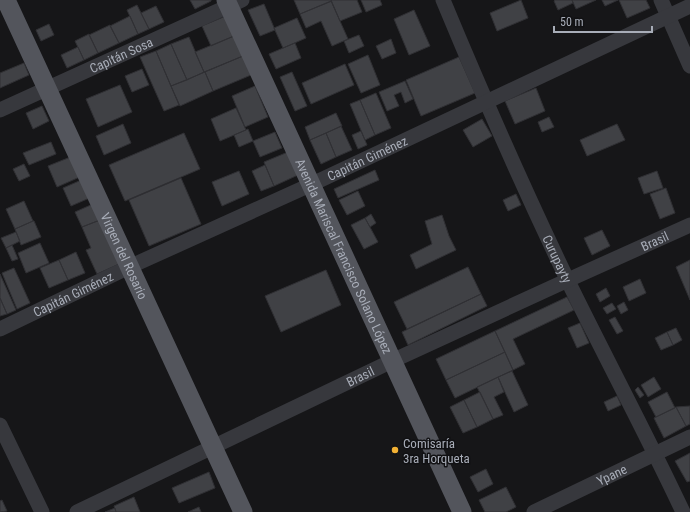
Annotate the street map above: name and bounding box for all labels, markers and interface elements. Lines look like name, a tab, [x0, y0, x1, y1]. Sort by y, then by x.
scale bar	[554, 8, 652, 34]
text: 50 m	[560, 15, 584, 29]
street label: Capitán Sosa	[87, 35, 155, 76]
street label: Capitán Giménez	[325, 133, 410, 184]
street label: Avenida Mariscal Francisco Solano López	[292, 156, 395, 356]
street label: Virgen del Rosario	[98, 211, 150, 302]
street label: Brasil	[638, 229, 671, 254]
street label: Curupayty	[539, 233, 575, 286]
street label: Capitán Giménez	[31, 269, 116, 320]
street label: Brasil	[344, 364, 377, 390]
place label: Comisaría 3ra Horqueta	[403, 436, 470, 466]
marker: Comisaría 3ra Horqueta	[390, 445, 400, 455]
street label: Ypane	[594, 462, 629, 489]

